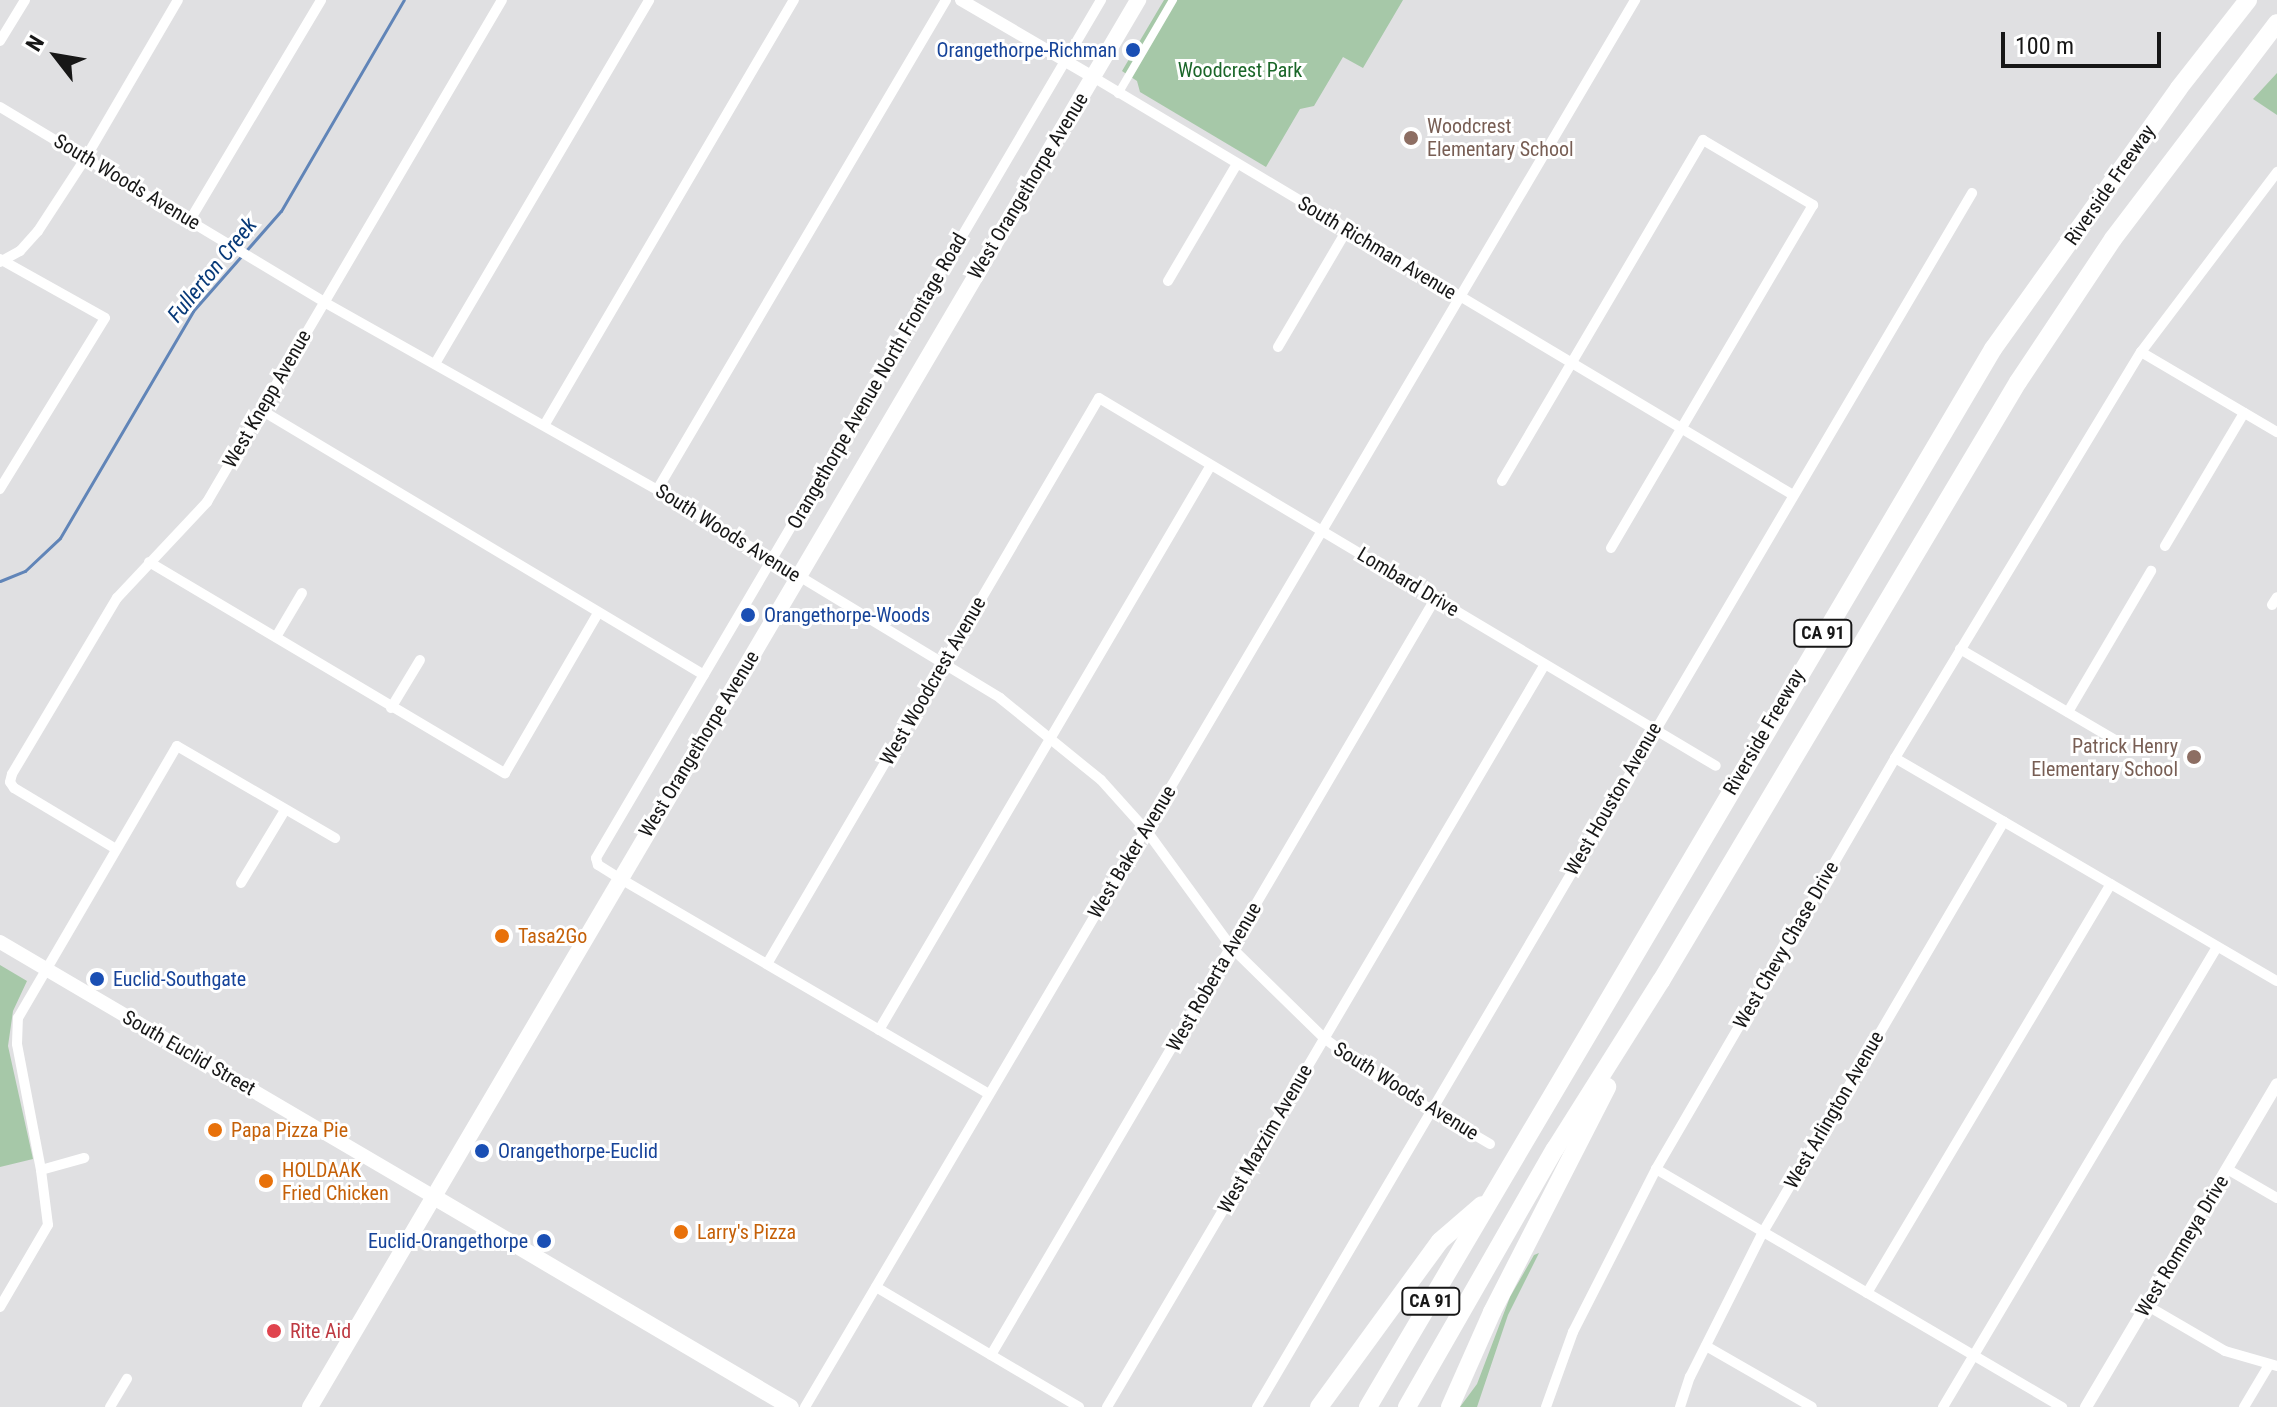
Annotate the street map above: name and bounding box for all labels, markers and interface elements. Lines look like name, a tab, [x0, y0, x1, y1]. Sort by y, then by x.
north arrow	[16, 16, 96, 96]
scale bar	[2005, 16, 2165, 66]
text: N	[21, 31, 49, 56]
text: 100 m	[2015, 32, 2074, 60]
place label: Orangethorpe-Richman	[936, 38, 1117, 62]
marker: Orangethorpe-Richman	[1124, 41, 1142, 59]
park label: Woodcrest Park	[1178, 58, 1302, 82]
street label: West Orangethorpe Avenue	[963, 88, 1093, 284]
place label: Woodcrest Elementary School	[1427, 114, 1574, 161]
street label: Riverside Freeway	[2060, 120, 2160, 250]
street label: South Woods Avenue	[49, 129, 205, 235]
marker: Woodcrest Elementary School	[1402, 129, 1420, 147]
street label: South Richman Avenue	[1293, 191, 1461, 305]
water label: Fullerton Creek	[162, 212, 262, 328]
street label: Orangethorpe Avenue North Frontage Road	[782, 229, 972, 533]
street label: West Knepp Avenue	[218, 326, 316, 472]
street label: South Woods Avenue	[651, 479, 805, 587]
street label: Lombard Drive	[1353, 542, 1463, 622]
street label: West Woodcrest Avenue	[875, 592, 991, 770]
place label: Orangethorpe-Woods	[764, 603, 930, 627]
marker: Orangethorpe-Woods	[739, 606, 757, 624]
road number: CA 91	[1793, 619, 1853, 647]
street label: West Orangethorpe Avenue	[634, 646, 764, 842]
street label: Riverside Freeway	[1718, 665, 1810, 799]
street label: West Houston Avenue	[1559, 718, 1667, 880]
place label: Patrick Henry Elementary School	[2031, 734, 2178, 781]
marker: Patrick Henry Elementary School	[2185, 748, 2203, 766]
street label: West Baker Avenue	[1083, 781, 1181, 923]
street label: West Chevy Chase Drive	[1728, 857, 1844, 1033]
street label: West Roberta Avenue	[1162, 898, 1266, 1056]
place label: Tasa2Go	[518, 924, 587, 948]
marker: Tasa2Go	[493, 927, 511, 945]
place label: Euclid-Southgate	[113, 967, 246, 991]
marker: Euclid-Southgate	[88, 970, 106, 988]
street label: South Euclid Street	[118, 1005, 260, 1101]
street label: West Arlington Avenue	[1779, 1027, 1889, 1193]
street label: South Woods Avenue	[1329, 1037, 1483, 1145]
street label: West Maxzim Avenue	[1213, 1060, 1317, 1218]
place label: Papa Pizza Pie	[231, 1118, 348, 1142]
marker: Papa Pizza Pie	[206, 1121, 224, 1139]
place label: Orangethorpe-Euclid	[498, 1139, 658, 1163]
marker: Orangethorpe-Euclid	[473, 1142, 491, 1160]
place label: HOLDAAK Fried Chicken	[282, 1158, 389, 1205]
street label: West Romneya Drive	[2130, 1171, 2234, 1321]
marker: HOLDAAK Fried Chicken	[257, 1172, 275, 1190]
place label: Larry's Pizza	[697, 1220, 796, 1244]
marker: Larry's Pizza	[672, 1223, 690, 1241]
place label: Euclid-Orangethorpe	[368, 1229, 528, 1253]
marker: Euclid-Orangethorpe	[535, 1232, 553, 1250]
road number: CA 91	[1401, 1287, 1461, 1315]
place label: Rite Aid	[290, 1319, 351, 1343]
marker: Rite Aid	[265, 1322, 283, 1340]

